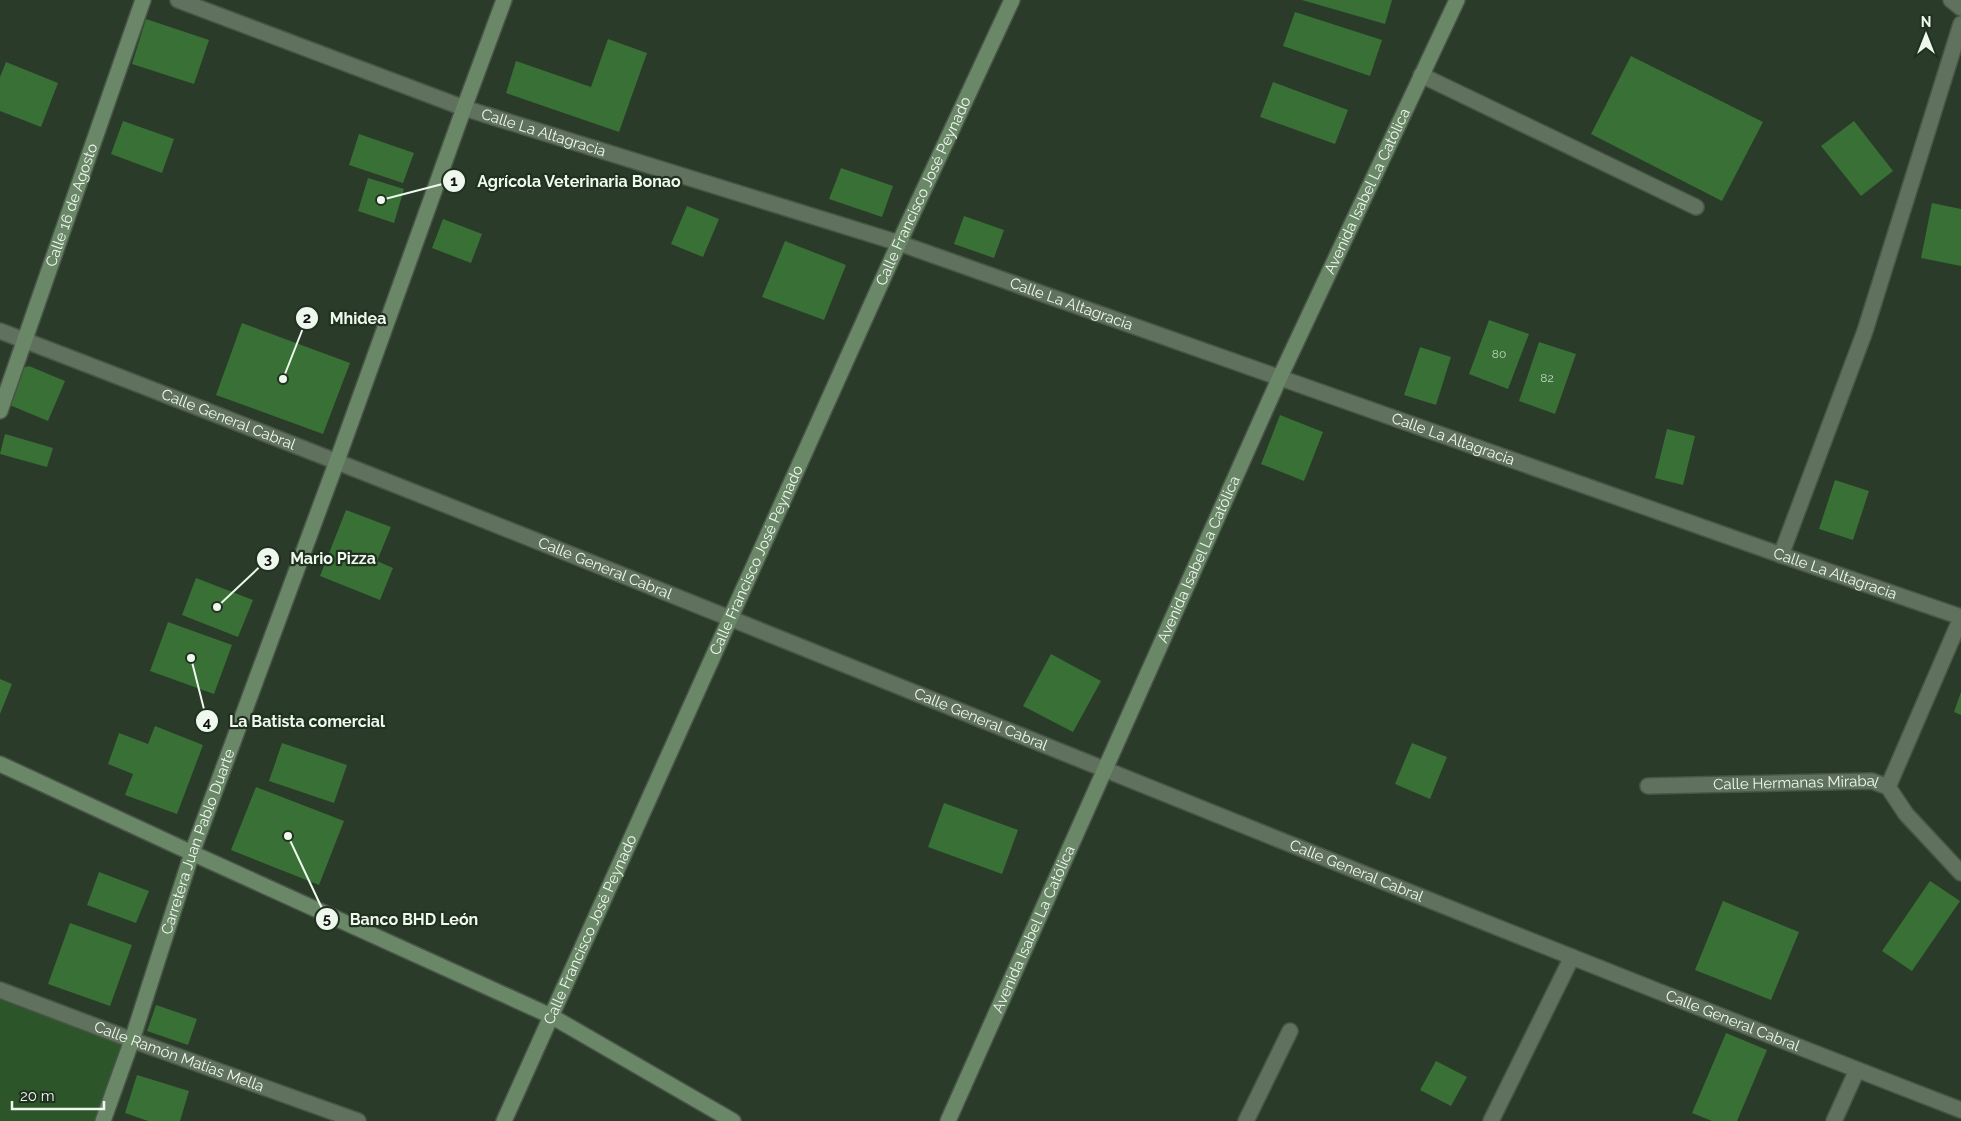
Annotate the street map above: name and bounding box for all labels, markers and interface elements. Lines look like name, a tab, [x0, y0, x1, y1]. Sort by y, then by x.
north arrow	[1901, 10, 1951, 60]
text: N	[1921, 14, 1931, 30]
street label: Calle Francisco José Peynado	[872, 94, 975, 288]
street label: Calle La Altagracia	[479, 105, 608, 160]
street label: Avenida Isabel La Católica	[1321, 105, 1414, 277]
street label: Calle 16 de Agosto	[42, 141, 101, 269]
callout: Agrícola Veterinaria Bonao	[442, 166, 691, 197]
text: 1	[450, 172, 458, 190]
text: Agrícola Veterinaria Bonao	[477, 172, 681, 191]
street label: Calle La Altagracia	[1007, 274, 1135, 334]
callout: Mhidea	[294, 303, 396, 334]
text: 2	[303, 309, 311, 327]
text: Mhidea	[330, 309, 386, 328]
house number: 80	[1492, 347, 1506, 361]
house number: 82	[1540, 371, 1554, 385]
street label: Calle General Cabral	[159, 385, 299, 454]
street label: Calle La Altagracia	[1389, 409, 1517, 469]
street label: Calle Francisco José Peynado	[706, 462, 807, 658]
street label: Avenida Isabel La Católica	[1154, 473, 1244, 646]
street label: Calle General Cabral	[536, 533, 676, 603]
callout: Mario Pizza	[255, 543, 386, 574]
street label: Calle La Altagracia	[1771, 544, 1899, 603]
text: Mario Pizza	[290, 549, 376, 568]
text: 3	[264, 550, 272, 568]
street label: Calle General Cabral	[911, 684, 1051, 755]
callout: La Batista comercial	[194, 706, 395, 737]
text: La Batista comercial	[229, 712, 386, 731]
text: 4	[203, 713, 212, 731]
street label: Carretera Juan Pablo Duarte	[157, 746, 239, 937]
street label: Calle Hermanas Mirabal	[1713, 772, 1882, 794]
street label: Calle Francisco José Peynado	[540, 832, 641, 1027]
street label: Calle General Cabral	[1287, 836, 1427, 906]
street label: Avenida Isabel La Católica	[988, 843, 1079, 1016]
callout: Banco BHD León	[314, 904, 488, 935]
text: 5	[323, 910, 331, 928]
text: Banco BHD León	[350, 910, 478, 929]
street label: Calle General Cabral	[1663, 986, 1803, 1056]
street label: Calle Ramón Matías Mella	[91, 1017, 266, 1096]
scale bar	[12, 1078, 105, 1110]
text: 20 m	[20, 1087, 55, 1105]

